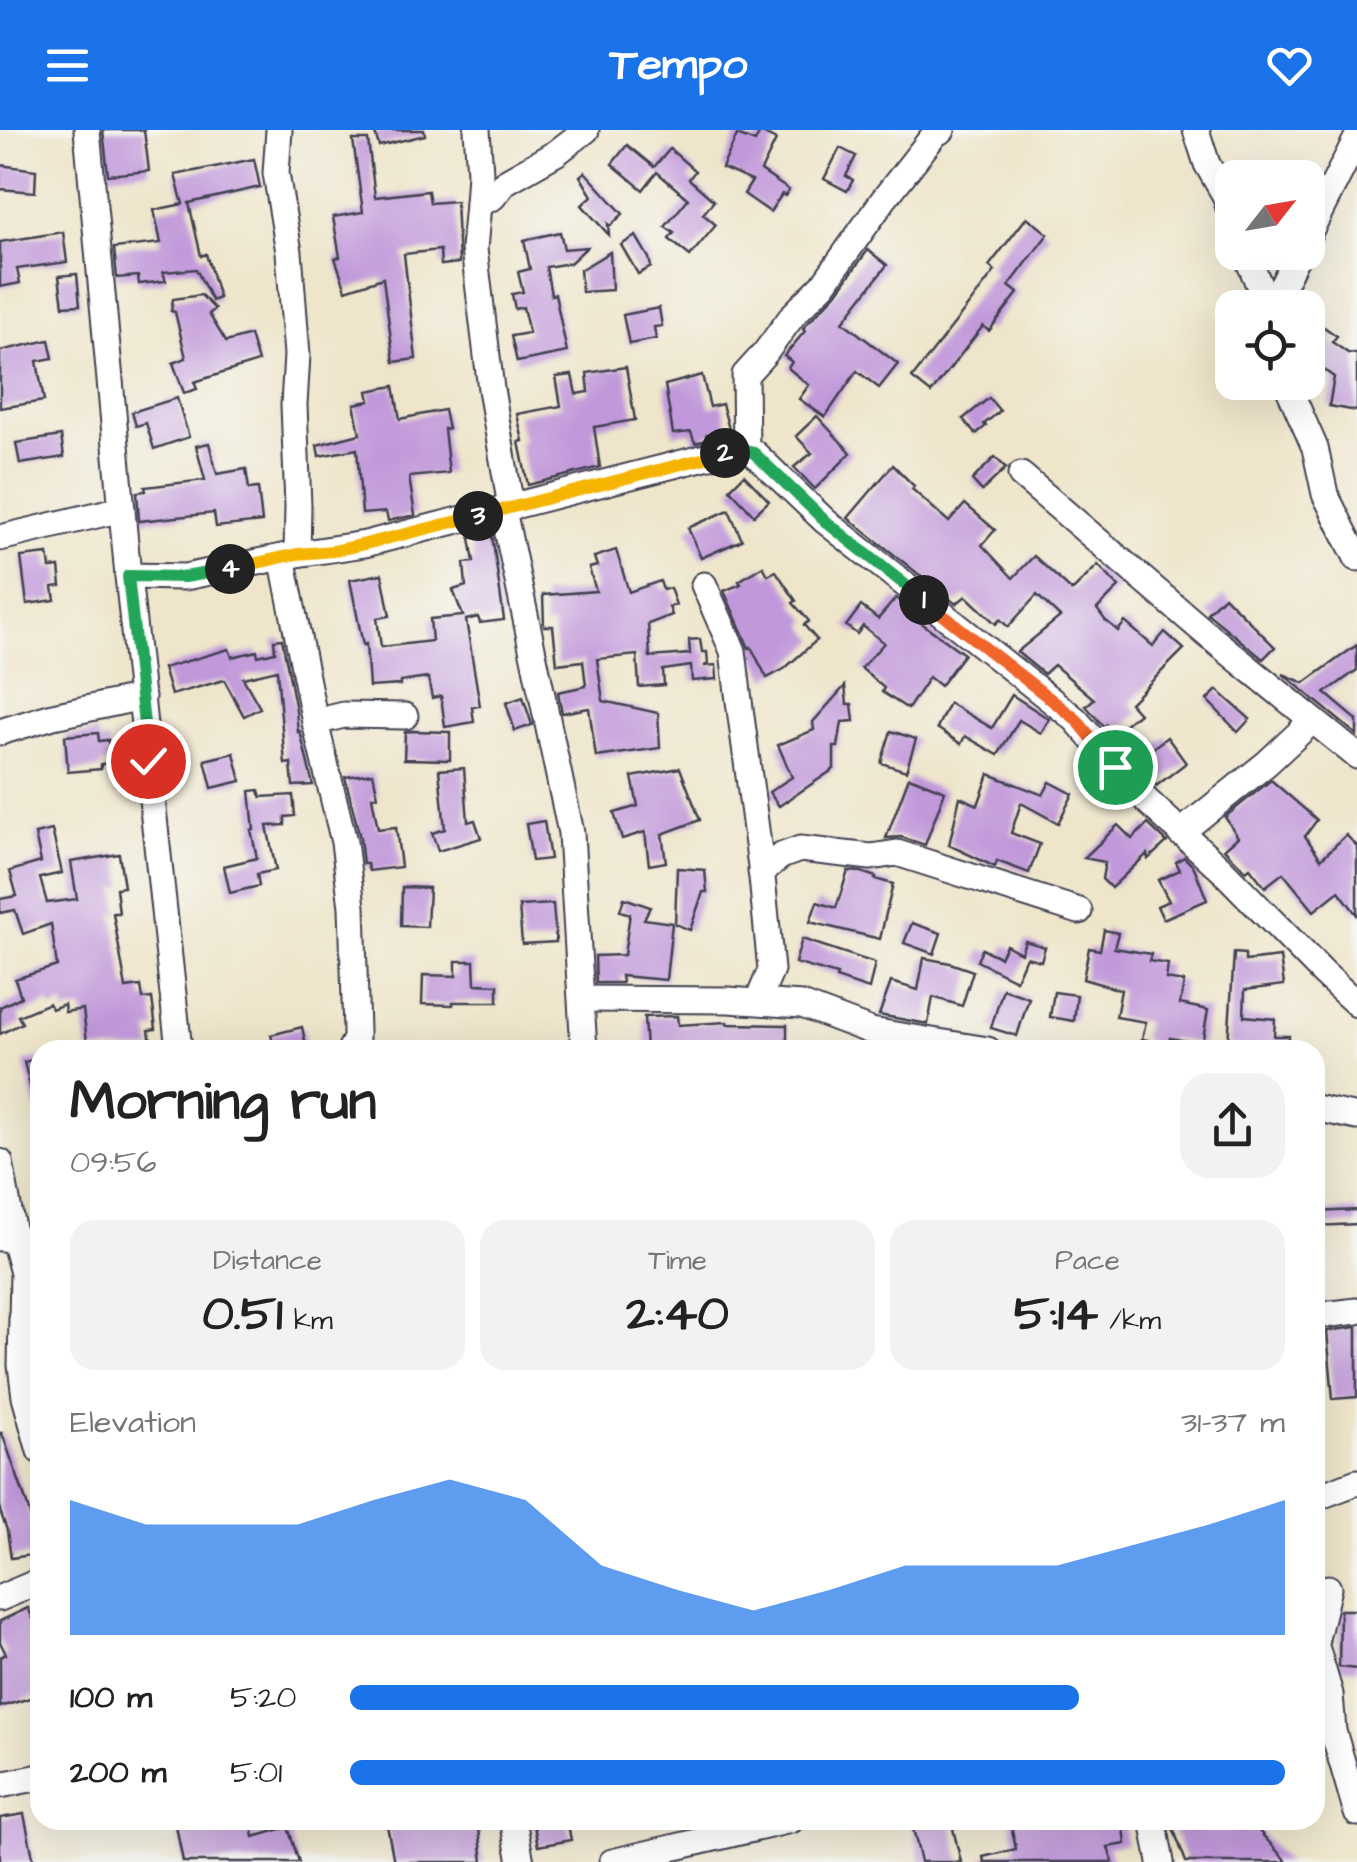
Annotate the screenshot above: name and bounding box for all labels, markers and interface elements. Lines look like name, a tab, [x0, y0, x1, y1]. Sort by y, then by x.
text: Tempo	[610, 34, 747, 96]
icon: menu	[40, 38, 95, 93]
icon: heart	[1262, 38, 1317, 93]
north arrow	[1215, 160, 1325, 270]
map controls	[1215, 160, 1325, 400]
button: locate	[1215, 290, 1325, 400]
pin: 2	[700, 428, 750, 478]
text: 2	[717, 433, 733, 472]
pin: 3	[453, 491, 503, 541]
text: 3	[471, 496, 485, 535]
pin: 4	[205, 544, 255, 594]
text: 4	[220, 549, 240, 588]
pin: 1	[899, 575, 949, 625]
text: 1	[922, 580, 926, 619]
pin	[106, 719, 191, 804]
pin	[1073, 725, 1158, 810]
icon: check	[121, 734, 176, 789]
icon: arrive	[1088, 740, 1143, 795]
text: Morning run	[70, 1064, 376, 1140]
button: share	[1180, 1073, 1285, 1178]
text: 09:56	[70, 1140, 156, 1185]
text: Distance	[213, 1241, 322, 1280]
text: Time	[648, 1241, 707, 1280]
text: Pace	[1055, 1241, 1120, 1280]
text: 0.51	[202, 1280, 283, 1349]
text: 2:40	[626, 1280, 729, 1349]
text: 5:14	[1014, 1280, 1098, 1349]
text: km	[283, 1301, 333, 1340]
text: /km	[1098, 1301, 1161, 1340]
text: Elevation	[70, 1400, 196, 1445]
text: 31–37 m	[1181, 1400, 1285, 1445]
text: 100 m	[70, 1675, 152, 1720]
text: 5:20	[230, 1675, 297, 1720]
text: 200 m	[70, 1750, 166, 1795]
text: 5:01	[230, 1750, 282, 1795]

